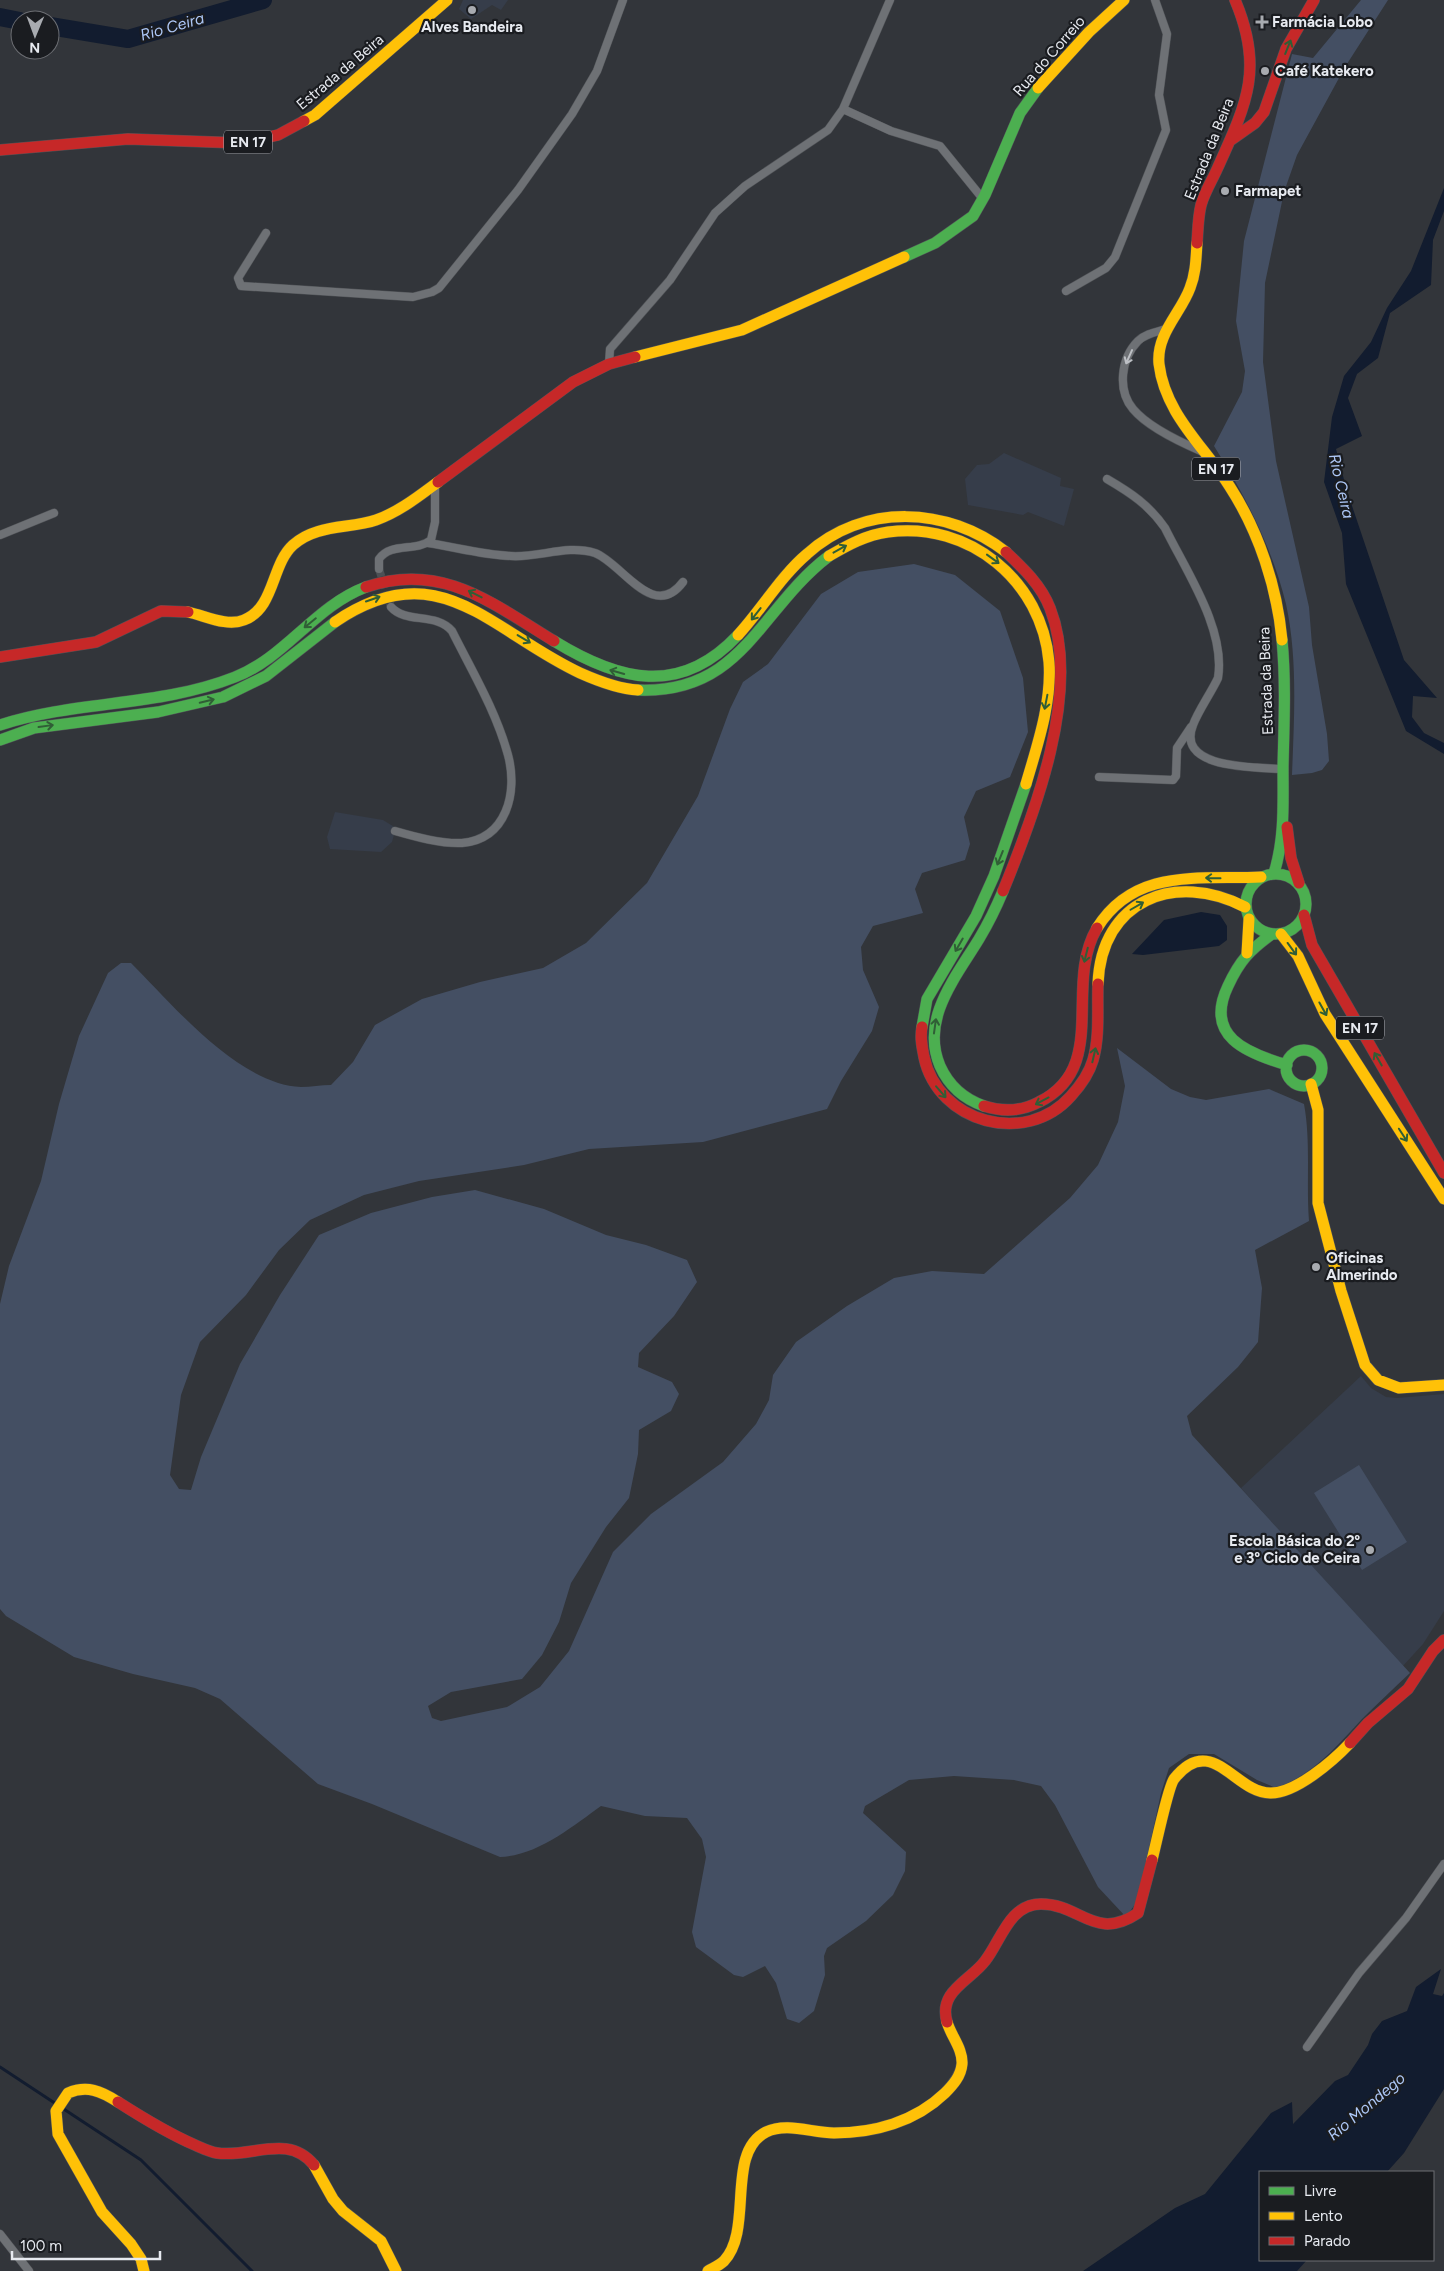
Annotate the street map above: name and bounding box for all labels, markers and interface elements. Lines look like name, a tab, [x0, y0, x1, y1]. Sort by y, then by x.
marker: Alves Bandeira	[466, 4, 478, 16]
water label: Rio Ceira	[138, 8, 206, 45]
north arrow	[10, 10, 60, 60]
street label: Rua do Correio	[1009, 12, 1089, 100]
place label: Farmácia Lobo	[1272, 13, 1373, 31]
marker: Farmácia Lobo	[1256, 16, 1268, 28]
place label: Alves Bandeira	[421, 18, 523, 36]
street label: Estrada da Beira	[293, 30, 387, 114]
text: N	[29, 39, 40, 56]
one-way arrow	[1283, 40, 1293, 55]
place label: Café Katekero	[1275, 62, 1374, 80]
marker: Café Katekero	[1259, 65, 1271, 77]
street label: Estrada da Beira	[1180, 96, 1238, 202]
road number: EN 17	[224, 130, 272, 154]
place label: Farmapet	[1235, 182, 1301, 200]
marker: Farmapet	[1219, 185, 1231, 197]
one-way arrow	[1124, 349, 1134, 364]
water label: Rio Ceira	[1325, 452, 1358, 520]
road number: EN 17	[1192, 458, 1240, 480]
one-way arrow	[832, 544, 847, 554]
one-way arrow	[986, 554, 1000, 564]
one-way arrow	[468, 589, 483, 599]
one-way arrow	[365, 594, 381, 603]
one-way arrow	[751, 607, 762, 620]
one-way arrow	[304, 617, 317, 628]
street label: Estrada da Beira	[1255, 627, 1277, 735]
one-way arrow	[516, 635, 530, 645]
one-way arrow	[609, 667, 625, 677]
one-way arrow	[1041, 694, 1051, 710]
one-way arrow	[198, 696, 214, 705]
one-way arrow	[38, 721, 54, 731]
one-way arrow	[995, 850, 1004, 865]
one-way arrow	[1205, 873, 1221, 883]
one-way arrow	[1130, 900, 1144, 910]
one-way arrow	[954, 937, 964, 951]
one-way arrow	[1287, 942, 1298, 955]
one-way arrow	[1081, 946, 1091, 962]
one-way arrow	[1318, 1001, 1328, 1016]
road number: EN 17	[1336, 1016, 1384, 1040]
one-way arrow	[930, 1019, 940, 1035]
one-way arrow	[1090, 1048, 1099, 1064]
one-way arrow	[1372, 1052, 1382, 1066]
one-way arrow	[935, 1085, 946, 1098]
one-way arrow	[1035, 1097, 1050, 1106]
one-way arrow	[1399, 1128, 1409, 1142]
place label: Oficinas Almerindo	[1326, 1249, 1398, 1284]
marker: Oficinas Almerindo	[1310, 1261, 1322, 1273]
place label: Escola Básica do 2º e 3º Ciclo de Ceira	[1229, 1532, 1361, 1567]
marker: Escola Básica do 2º e 3º Ciclo de Ceira	[1364, 1544, 1376, 1556]
water label: Rio Mondego	[1324, 2068, 1409, 2144]
legend	[1259, 2171, 1434, 2261]
text: Livre	[1304, 2182, 1336, 2200]
text: Lento	[1304, 2207, 1343, 2225]
scale bar	[12, 2228, 160, 2260]
text: Parado	[1304, 2232, 1351, 2250]
text: 100 m	[20, 2237, 62, 2255]

